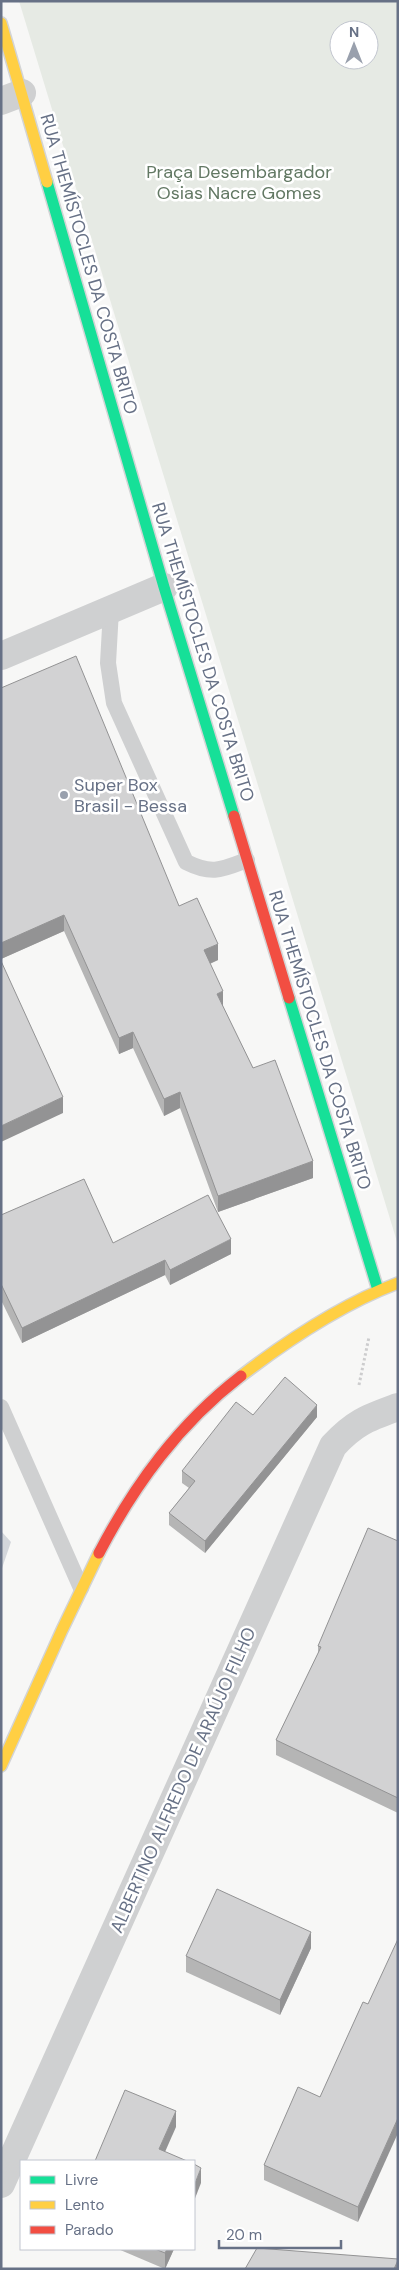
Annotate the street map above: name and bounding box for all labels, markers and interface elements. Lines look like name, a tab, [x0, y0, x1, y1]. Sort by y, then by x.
north arrow	[329, 20, 379, 70]
text: N	[349, 23, 359, 41]
street label: RUA THEMÍSTOCLES DA COSTA BRITO	[35, 111, 143, 417]
park label: Praça Desembargador Osias Nacre Gomes	[146, 160, 332, 205]
street label: RUA THEMÍSTOCLES DA COSTA BRITO	[146, 499, 260, 805]
place label: Super Box Brasil - Bessa	[74, 773, 187, 818]
marker: Super Box Brasil - Bessa	[58, 789, 70, 801]
street label: RUA THEMÍSTOCLES DA COSTA BRITO	[263, 887, 377, 1193]
street label: ALBERTINO ALFREDO DE ARAÚJO FILHO	[104, 1623, 262, 1937]
legend	[20, 2160, 195, 2250]
text: Livre	[65, 2170, 98, 2190]
text: Lento	[65, 2195, 104, 2215]
scale bar	[219, 2218, 342, 2250]
text: Parado	[65, 2220, 114, 2240]
text: 20 m	[226, 2225, 262, 2245]

